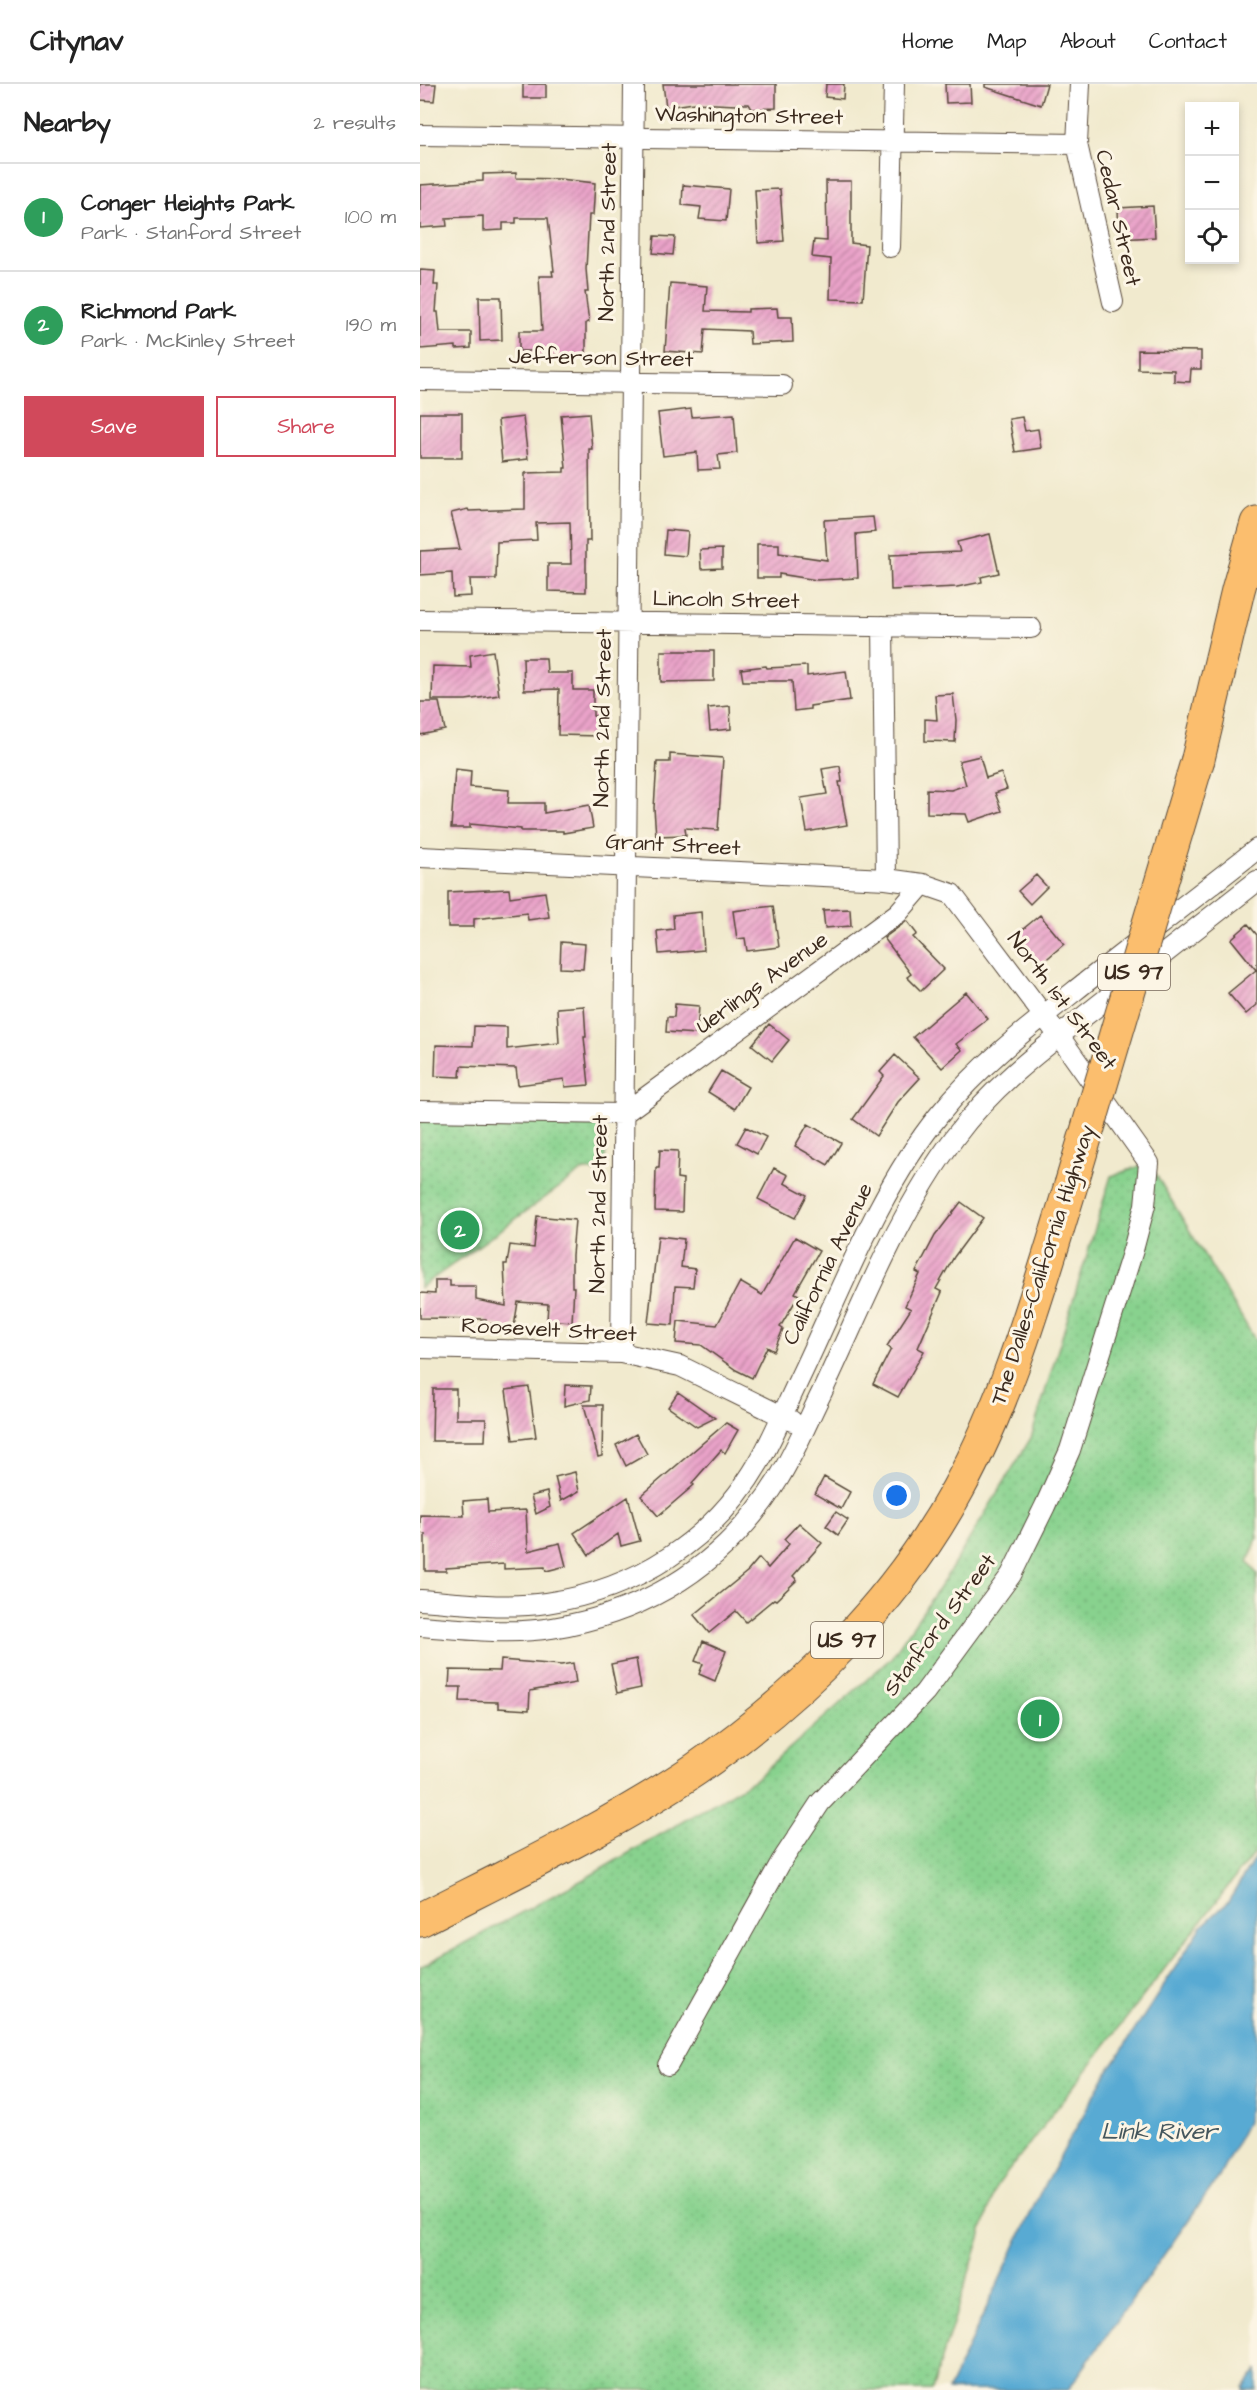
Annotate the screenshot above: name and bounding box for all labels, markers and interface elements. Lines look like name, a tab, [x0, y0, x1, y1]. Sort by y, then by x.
text: Citynav	[30, 22, 124, 61]
text: Home	[902, 27, 954, 56]
text: Map	[987, 27, 1027, 56]
text: About	[1060, 27, 1116, 56]
text: Contact	[1149, 27, 1227, 56]
street label: Washington Street	[654, 99, 844, 134]
map controls	[1185, 102, 1239, 264]
button: +	[1185, 102, 1239, 156]
text: Nearby	[24, 105, 111, 141]
text: 2 results	[313, 109, 396, 137]
street label: North 2nd Street	[591, 142, 625, 321]
street label: Cedar Street	[1087, 147, 1149, 289]
button: −	[1185, 156, 1239, 210]
text: Conger Heights Park	[81, 188, 295, 219]
text: 1	[42, 203, 45, 231]
text: 100 m	[345, 203, 396, 231]
button: locate	[1185, 210, 1239, 264]
text: Park · Stanford Street	[81, 219, 301, 247]
text: Richmond Park	[81, 296, 236, 327]
text: 2	[38, 311, 49, 339]
text: 190 m	[346, 311, 396, 339]
text: Park · McKinley Street	[81, 327, 295, 355]
street label: Jefferson Street	[508, 341, 694, 375]
button: Save	[24, 396, 204, 457]
button: Share	[216, 396, 396, 457]
street label: Lincoln Street	[652, 583, 800, 617]
street label: North 2nd Street	[586, 628, 620, 807]
street label: Grant Street	[605, 826, 741, 864]
street label: Uerlings Avenue	[689, 924, 835, 1042]
street label: North 1st Street	[1000, 925, 1124, 1077]
road number: US 97	[1098, 954, 1170, 990]
street label: North 2nd Street	[582, 1114, 616, 1293]
street label: The Dalles-California Highway	[983, 1121, 1104, 1409]
street label: California Avenue	[775, 1178, 881, 1350]
pin: 2	[440, 1208, 480, 1252]
street label: Roosevelt Street	[460, 1310, 638, 1350]
your location	[882, 1481, 911, 1510]
street label: Stanford Street	[876, 1547, 1004, 1703]
road number: US 97	[811, 1622, 883, 1658]
pin: 1	[1020, 1696, 1060, 1742]
water label: Link River	[1101, 2115, 1220, 2149]

